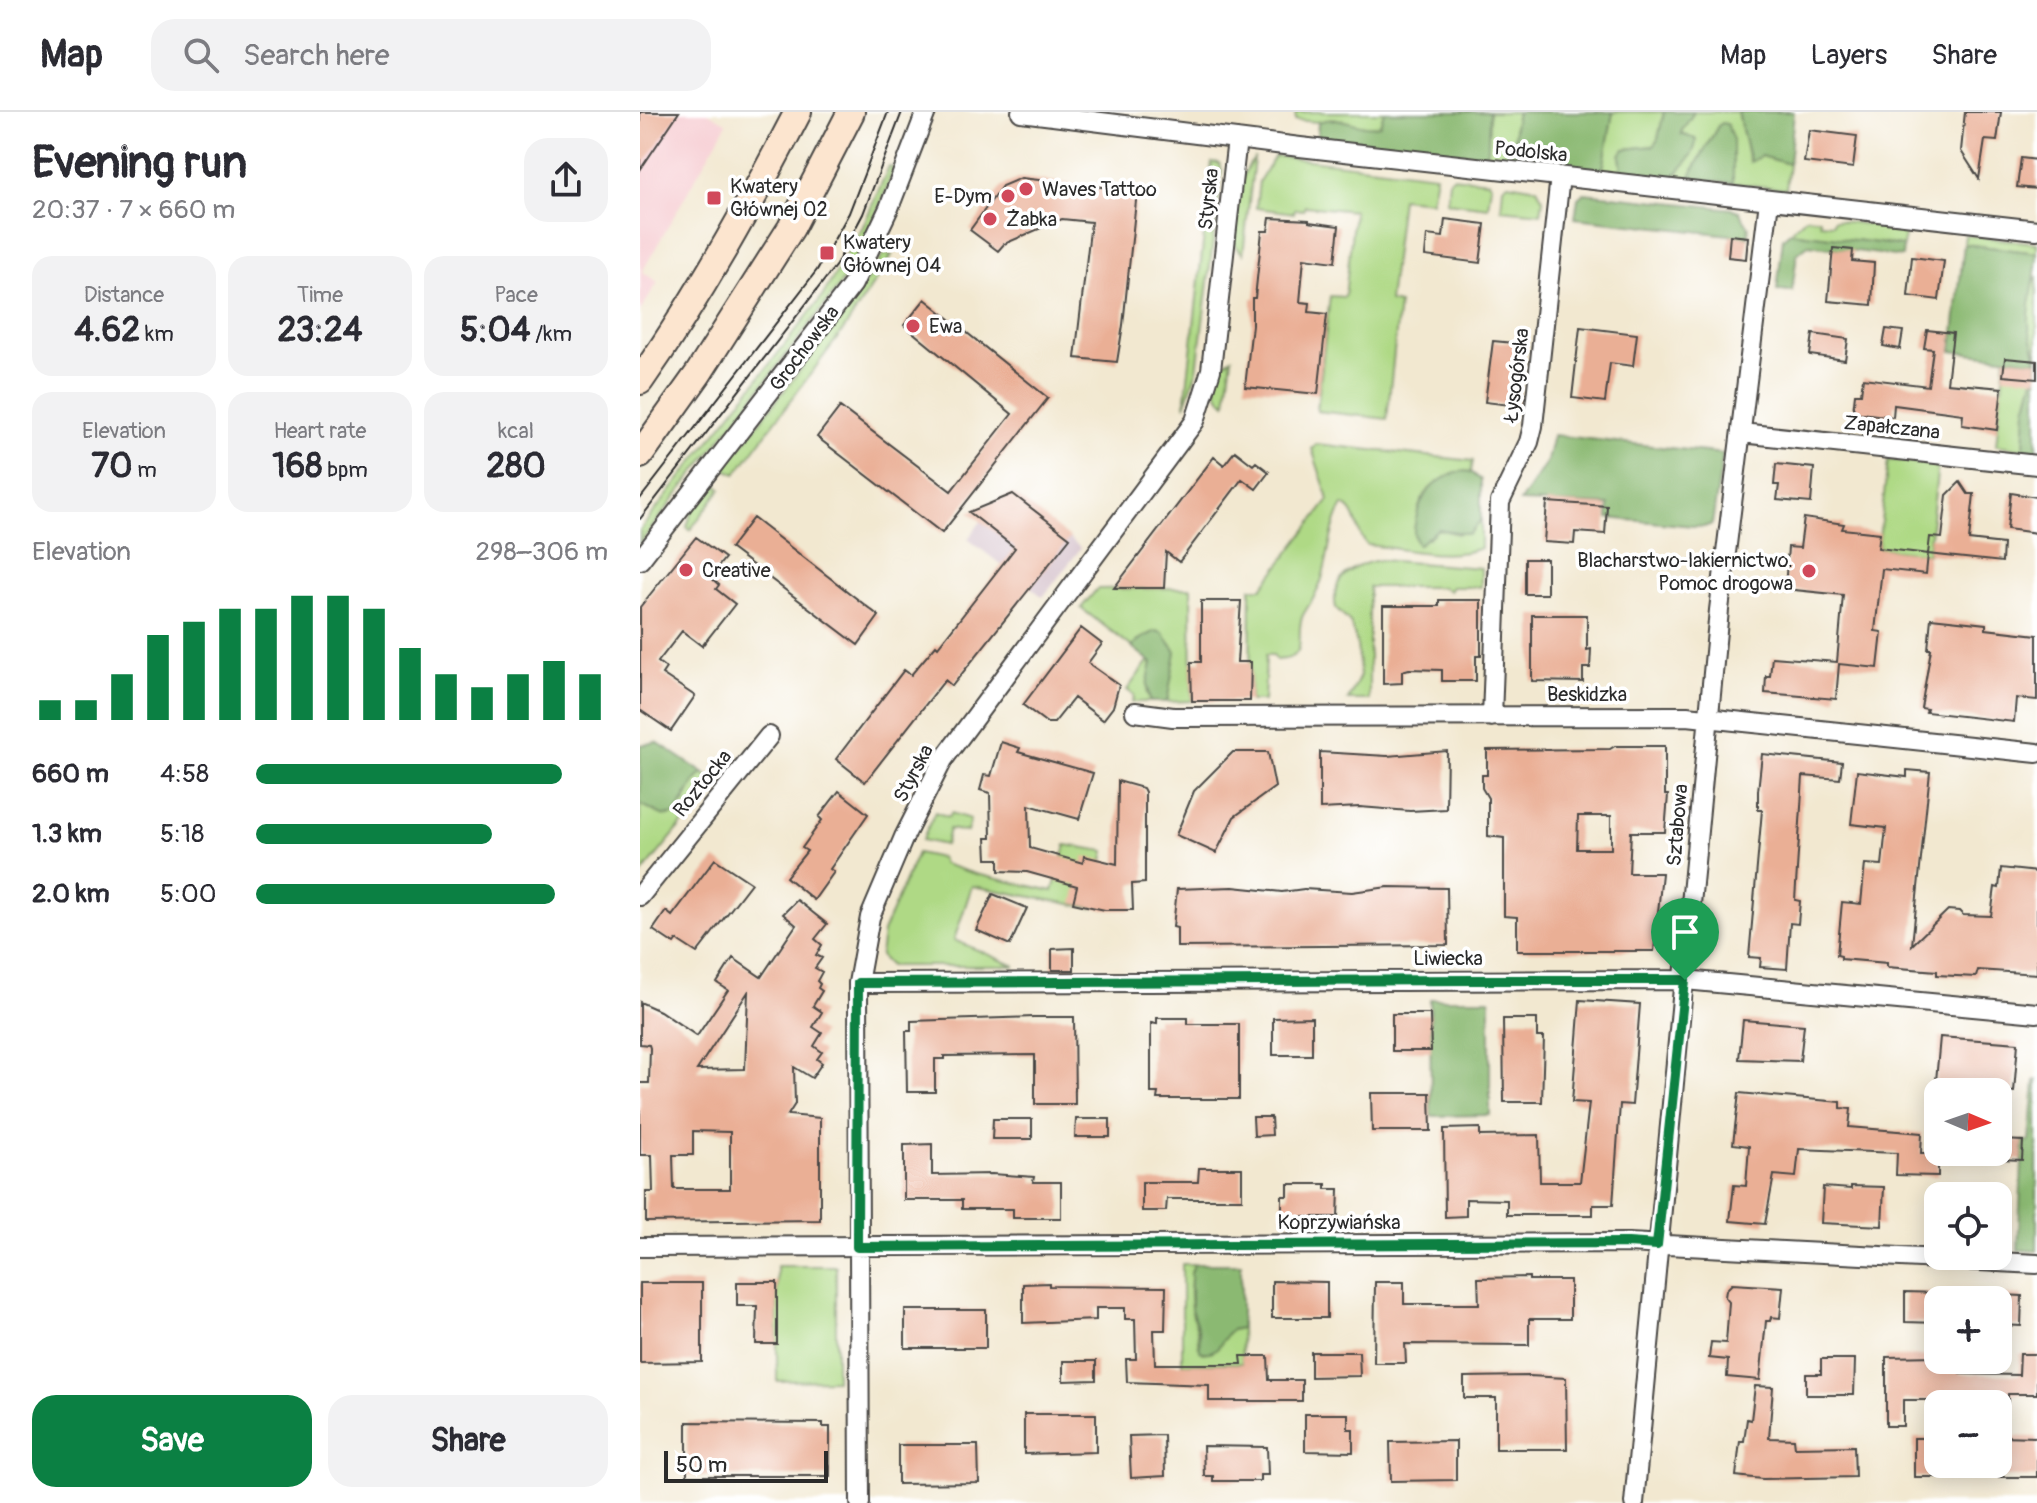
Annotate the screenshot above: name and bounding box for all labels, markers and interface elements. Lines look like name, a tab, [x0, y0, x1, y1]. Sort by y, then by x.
search box	[151, 19, 711, 91]
text: Map	[40, 31, 103, 79]
icon: search	[179, 33, 223, 77]
text: Search here	[243, 37, 390, 74]
text: Map	[1720, 38, 1766, 73]
text: Layers	[1810, 38, 1887, 73]
text: Share	[1931, 38, 1997, 73]
street label: Podolska	[1493, 135, 1569, 168]
text: Evening run	[32, 136, 247, 191]
button: share	[524, 138, 608, 222]
street label: Styrska	[1193, 167, 1224, 231]
place label: Kwatery Głównej 02	[730, 174, 828, 222]
place label: Waves Tattoo	[1042, 177, 1157, 202]
marker: Waves Tattoo	[1017, 180, 1035, 198]
place label: E-Dym	[934, 184, 992, 209]
marker: E-Dym	[999, 187, 1017, 205]
marker: Kwatery Głównej 02	[705, 189, 723, 207]
text: 20:37 · 7 × 660 m	[32, 194, 235, 226]
place label: Żabka	[1006, 207, 1057, 232]
marker: Żabka	[981, 210, 999, 228]
place label: Kwatery Głównej 04	[843, 230, 941, 278]
marker: Kwatery Głównej 04	[818, 244, 836, 262]
text: Distance	[84, 281, 164, 309]
text: Time	[297, 281, 343, 309]
text: Pace	[494, 281, 538, 309]
street label: Grochowska	[764, 300, 845, 396]
text: 4.62	[74, 309, 140, 352]
text: 23:24	[278, 309, 362, 352]
text: 5:04	[460, 309, 531, 352]
place label: Ewa	[929, 314, 962, 339]
marker: Ewa	[904, 317, 922, 335]
text: km	[140, 320, 174, 348]
text: /km	[531, 320, 572, 348]
street label: Łysogórska	[1498, 327, 1535, 425]
street label: Zapałczana	[1843, 410, 1941, 445]
text: Elevation	[82, 417, 166, 445]
text: Heart rate	[274, 417, 366, 445]
text: kcal	[498, 417, 534, 445]
text: 70	[91, 445, 132, 488]
text: 168	[272, 445, 322, 488]
text: 280	[486, 445, 546, 488]
text: m	[132, 456, 157, 484]
text: bpm	[322, 456, 368, 484]
text: Elevation	[32, 536, 131, 568]
text: 298–306 m	[476, 536, 608, 568]
place label: Blacharstwo-lakiernictwo. Pomoc drogowa	[1577, 548, 1793, 596]
place label: Creative	[702, 558, 771, 583]
marker: Creative	[677, 561, 695, 579]
marker: Blacharstwo-lakiernictwo. Pomoc drogowa	[1800, 562, 1818, 580]
street label: Beskidzka	[1547, 682, 1627, 707]
street label: Styrska	[888, 740, 939, 806]
street label: Roztocka	[668, 745, 737, 822]
text: 660 m	[32, 758, 109, 790]
text: 4:58	[160, 758, 209, 790]
street label: Sztabowa	[1661, 783, 1694, 867]
text: 1.3 km	[32, 818, 102, 850]
text: 5:18	[160, 818, 204, 850]
text: 2.0 km	[32, 878, 110, 910]
text: 5:00	[160, 878, 217, 910]
pin	[1651, 898, 1719, 980]
icon: arrive	[1663, 910, 1707, 954]
street label: Liwiecka	[1413, 946, 1483, 971]
north arrow	[1924, 1078, 2012, 1166]
map controls	[1924, 1078, 2012, 1478]
button: locate	[1924, 1182, 2012, 1270]
street label: Koprzywiańska	[1278, 1210, 1401, 1235]
button: +	[1924, 1286, 2012, 1374]
button: −	[1924, 1390, 2012, 1478]
button: Save	[32, 1395, 312, 1487]
button: Share	[328, 1395, 608, 1487]
scale bar	[664, 1447, 828, 1483]
text: 50 m	[676, 1451, 727, 1479]

